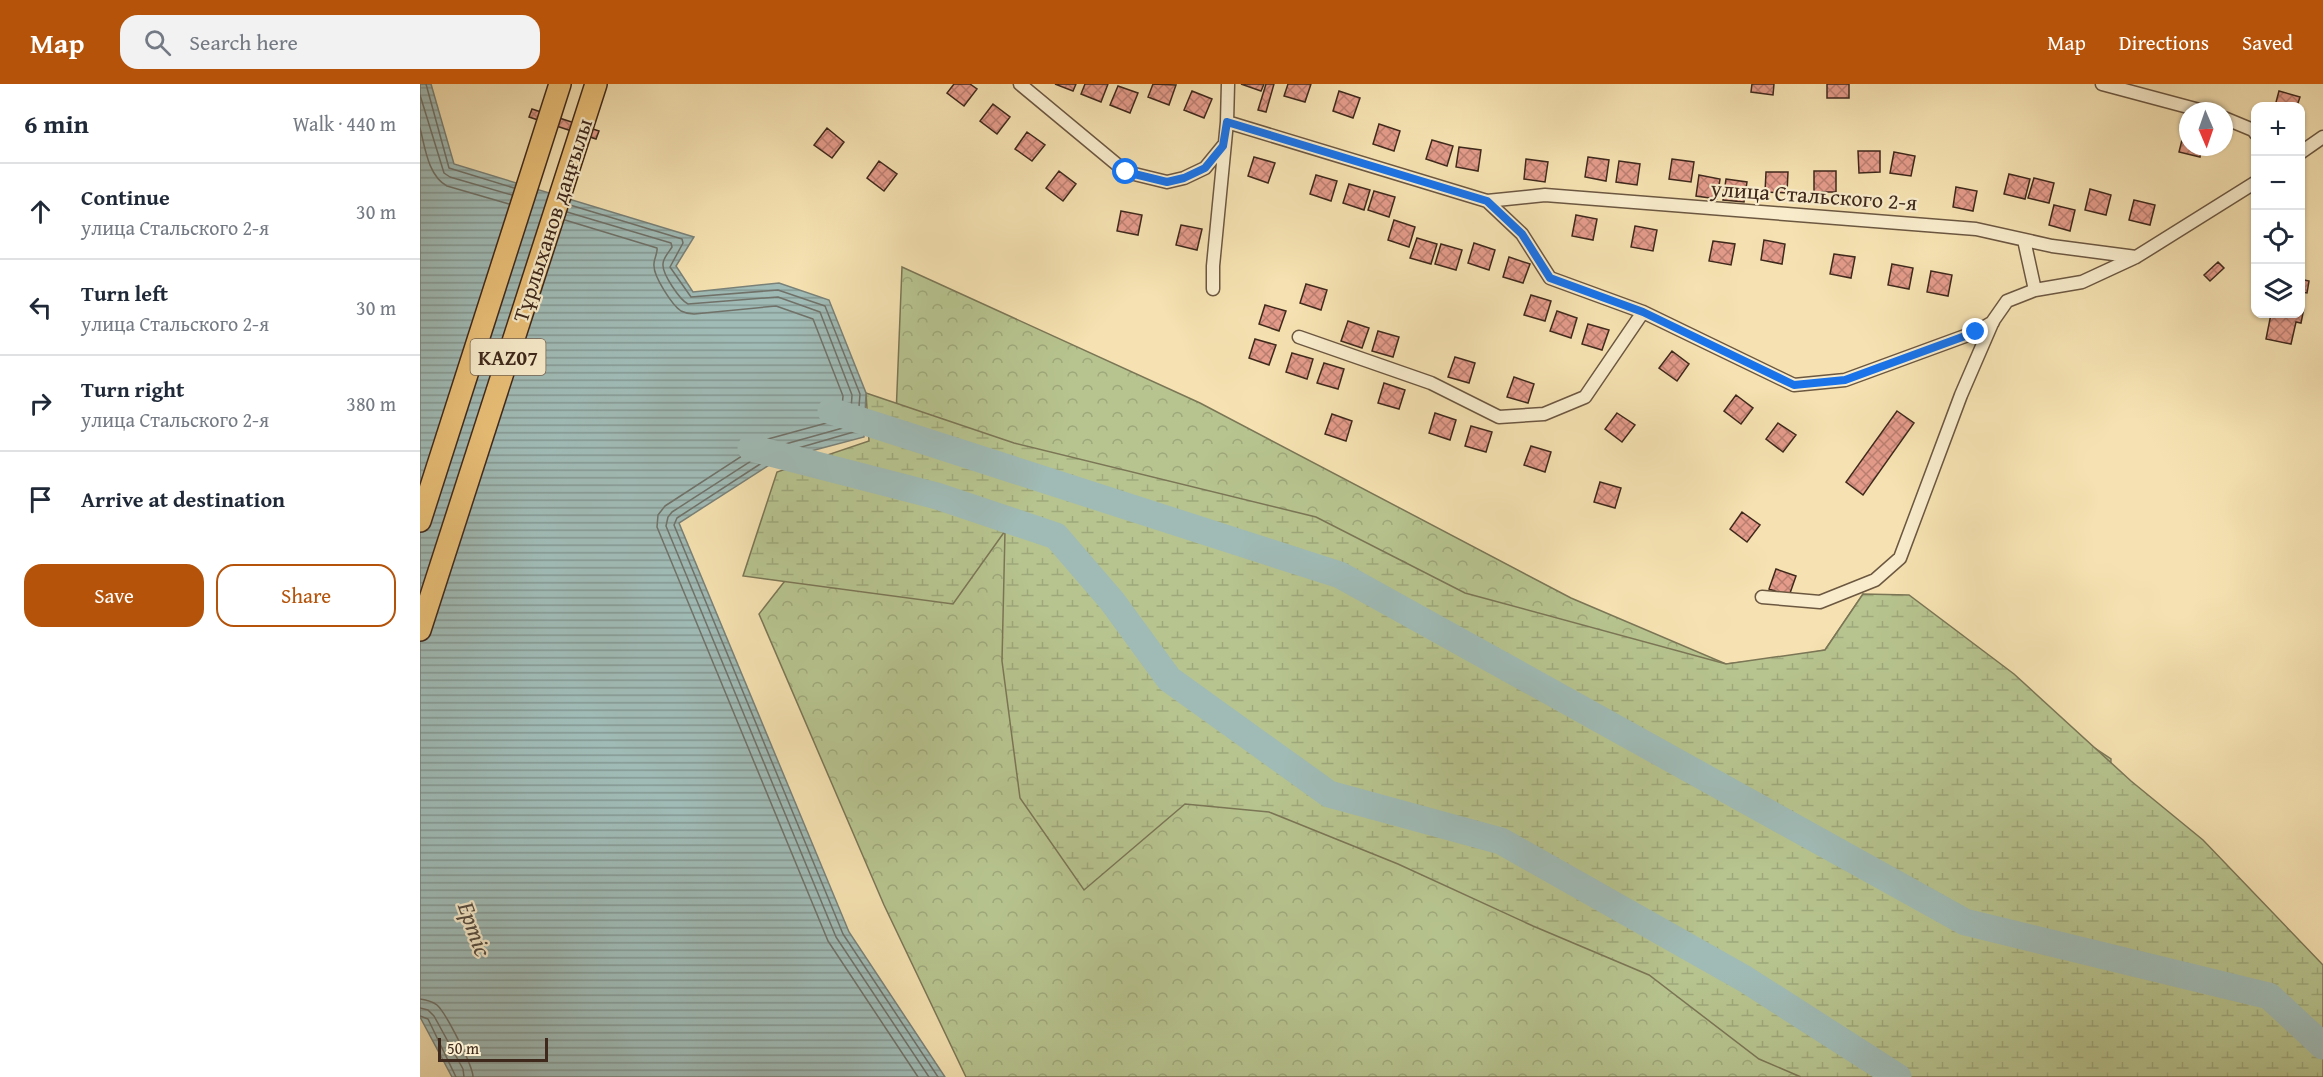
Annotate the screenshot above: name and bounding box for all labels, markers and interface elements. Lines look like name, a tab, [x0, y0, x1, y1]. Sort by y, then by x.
search box	[120, 15, 540, 69]
text: Map	[30, 22, 84, 63]
icon: search	[141, 26, 174, 59]
text: Search here	[189, 26, 298, 58]
text: Map	[2047, 27, 2086, 58]
text: Directions	[2119, 27, 2209, 58]
text: Saved	[2242, 27, 2293, 58]
north arrow	[2179, 102, 2233, 156]
map controls	[2251, 102, 2305, 318]
button: +	[2251, 102, 2305, 156]
text: 6 min	[24, 104, 89, 143]
text: Walk · 440 m	[293, 109, 396, 138]
street label: Тұрлыханов даңғылы	[504, 114, 600, 326]
button: −	[2251, 156, 2305, 210]
route start	[1112, 158, 1138, 184]
street label: улица Стальского 2-я	[1709, 172, 1918, 218]
text: Continue	[81, 181, 170, 213]
icon: ahead	[24, 195, 57, 228]
text: 30 m	[356, 197, 396, 226]
button: locate	[2251, 210, 2305, 264]
text: улица Стальского 2-я	[81, 213, 269, 242]
button: layers	[2251, 264, 2305, 318]
text: Turn left	[81, 277, 168, 309]
icon: left	[24, 291, 57, 324]
text: 30 m	[356, 293, 396, 322]
text: улица Стальского 2-я	[81, 309, 269, 338]
route end	[1962, 318, 1988, 344]
road number: KAZ07	[470, 339, 545, 375]
text: Turn right	[81, 373, 184, 405]
icon: right	[24, 387, 57, 420]
text: 380 m	[346, 389, 396, 418]
text: улица Стальского 2-я	[81, 405, 269, 434]
icon: arrive	[24, 483, 57, 516]
text: Arrive at destination	[81, 483, 285, 515]
button: Save	[24, 564, 204, 627]
button: Share	[216, 564, 396, 627]
water label: Ертіс	[449, 896, 501, 962]
scale bar	[438, 1035, 548, 1062]
text: 50 m	[447, 1036, 479, 1060]

